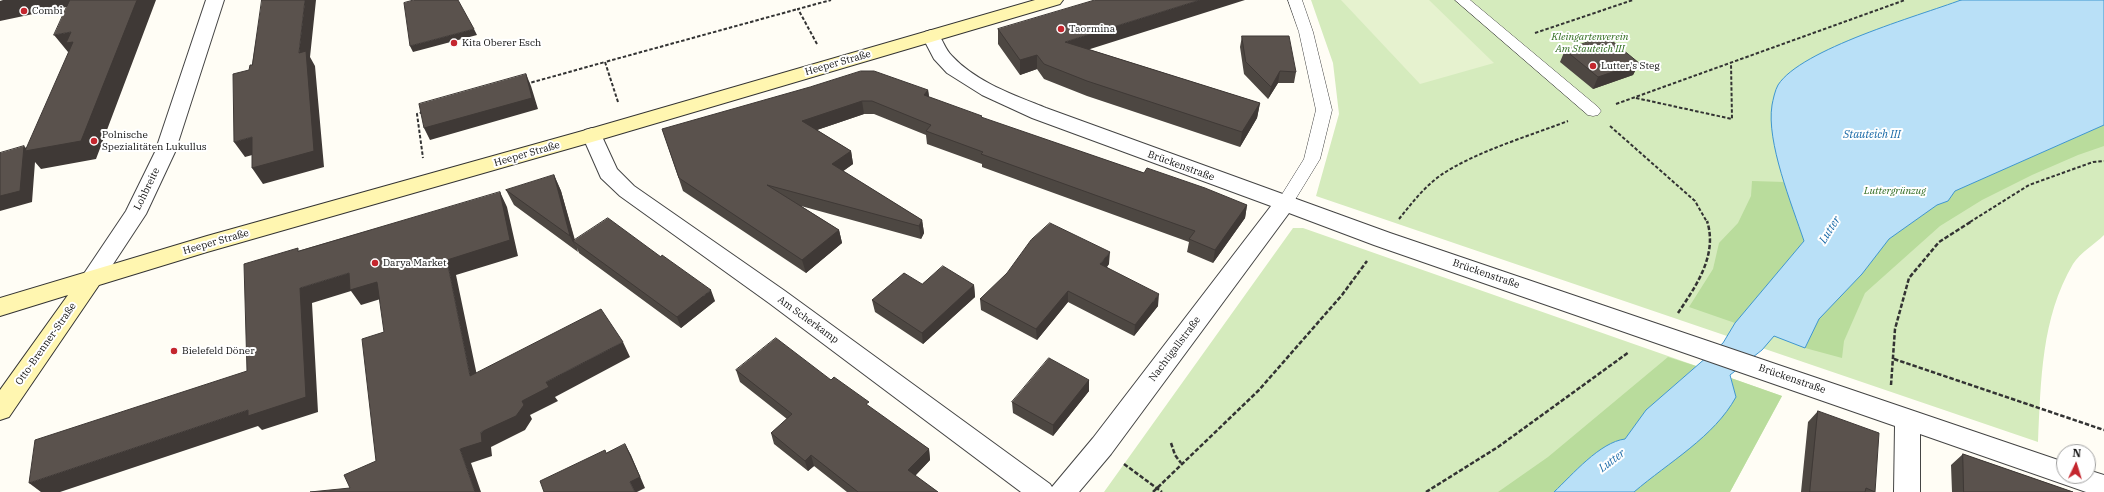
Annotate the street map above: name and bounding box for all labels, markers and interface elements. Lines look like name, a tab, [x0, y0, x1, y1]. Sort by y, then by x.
place label: Combi	[32, 5, 63, 17]
marker: Combi	[19, 6, 29, 16]
place label: Taormina	[1069, 23, 1115, 35]
marker: Taormina	[1056, 24, 1066, 34]
park label: Kleingartenverein Am Stauteich III	[1552, 31, 1628, 54]
place label: Kita Oberer Esch	[462, 37, 541, 49]
marker: Kita Oberer Esch	[449, 38, 459, 48]
street label: Heeper Straße	[804, 48, 872, 78]
place label: Lutter's Steg	[1601, 60, 1660, 72]
marker: Lutter's Steg	[1588, 61, 1598, 71]
water label: Stauteich III	[1843, 128, 1901, 142]
place label: Polnische Spezialitäten Lukullus	[102, 129, 207, 152]
marker: Polnische Spezialitäten Lukullus	[89, 136, 99, 146]
street label: Heeper Straße	[493, 139, 561, 169]
street label: Brückenstraße	[1146, 148, 1216, 184]
street label: Lohbreite	[132, 166, 162, 212]
park label: Luttergrünzug	[1864, 185, 1926, 197]
water label: Lutter	[1817, 214, 1843, 246]
street label: Heeper Straße	[182, 227, 250, 257]
place label: Darya Market	[383, 257, 446, 269]
street label: Brückenstraße	[1451, 257, 1521, 291]
marker: Darya Market	[370, 258, 380, 268]
street label: Am Scherkamp	[775, 294, 841, 346]
street label: Otto-Brenner-Straße	[13, 301, 79, 387]
street label: Nachtigallstraße	[1147, 314, 1203, 384]
place label: Bielefeld Döner	[182, 345, 255, 357]
marker: Bielefeld Döner	[169, 346, 179, 356]
street label: Brückenstraße	[1757, 362, 1827, 396]
north arrow	[2056, 444, 2096, 484]
text: N	[2072, 446, 2082, 460]
water label: Lutter	[1596, 447, 1628, 475]

